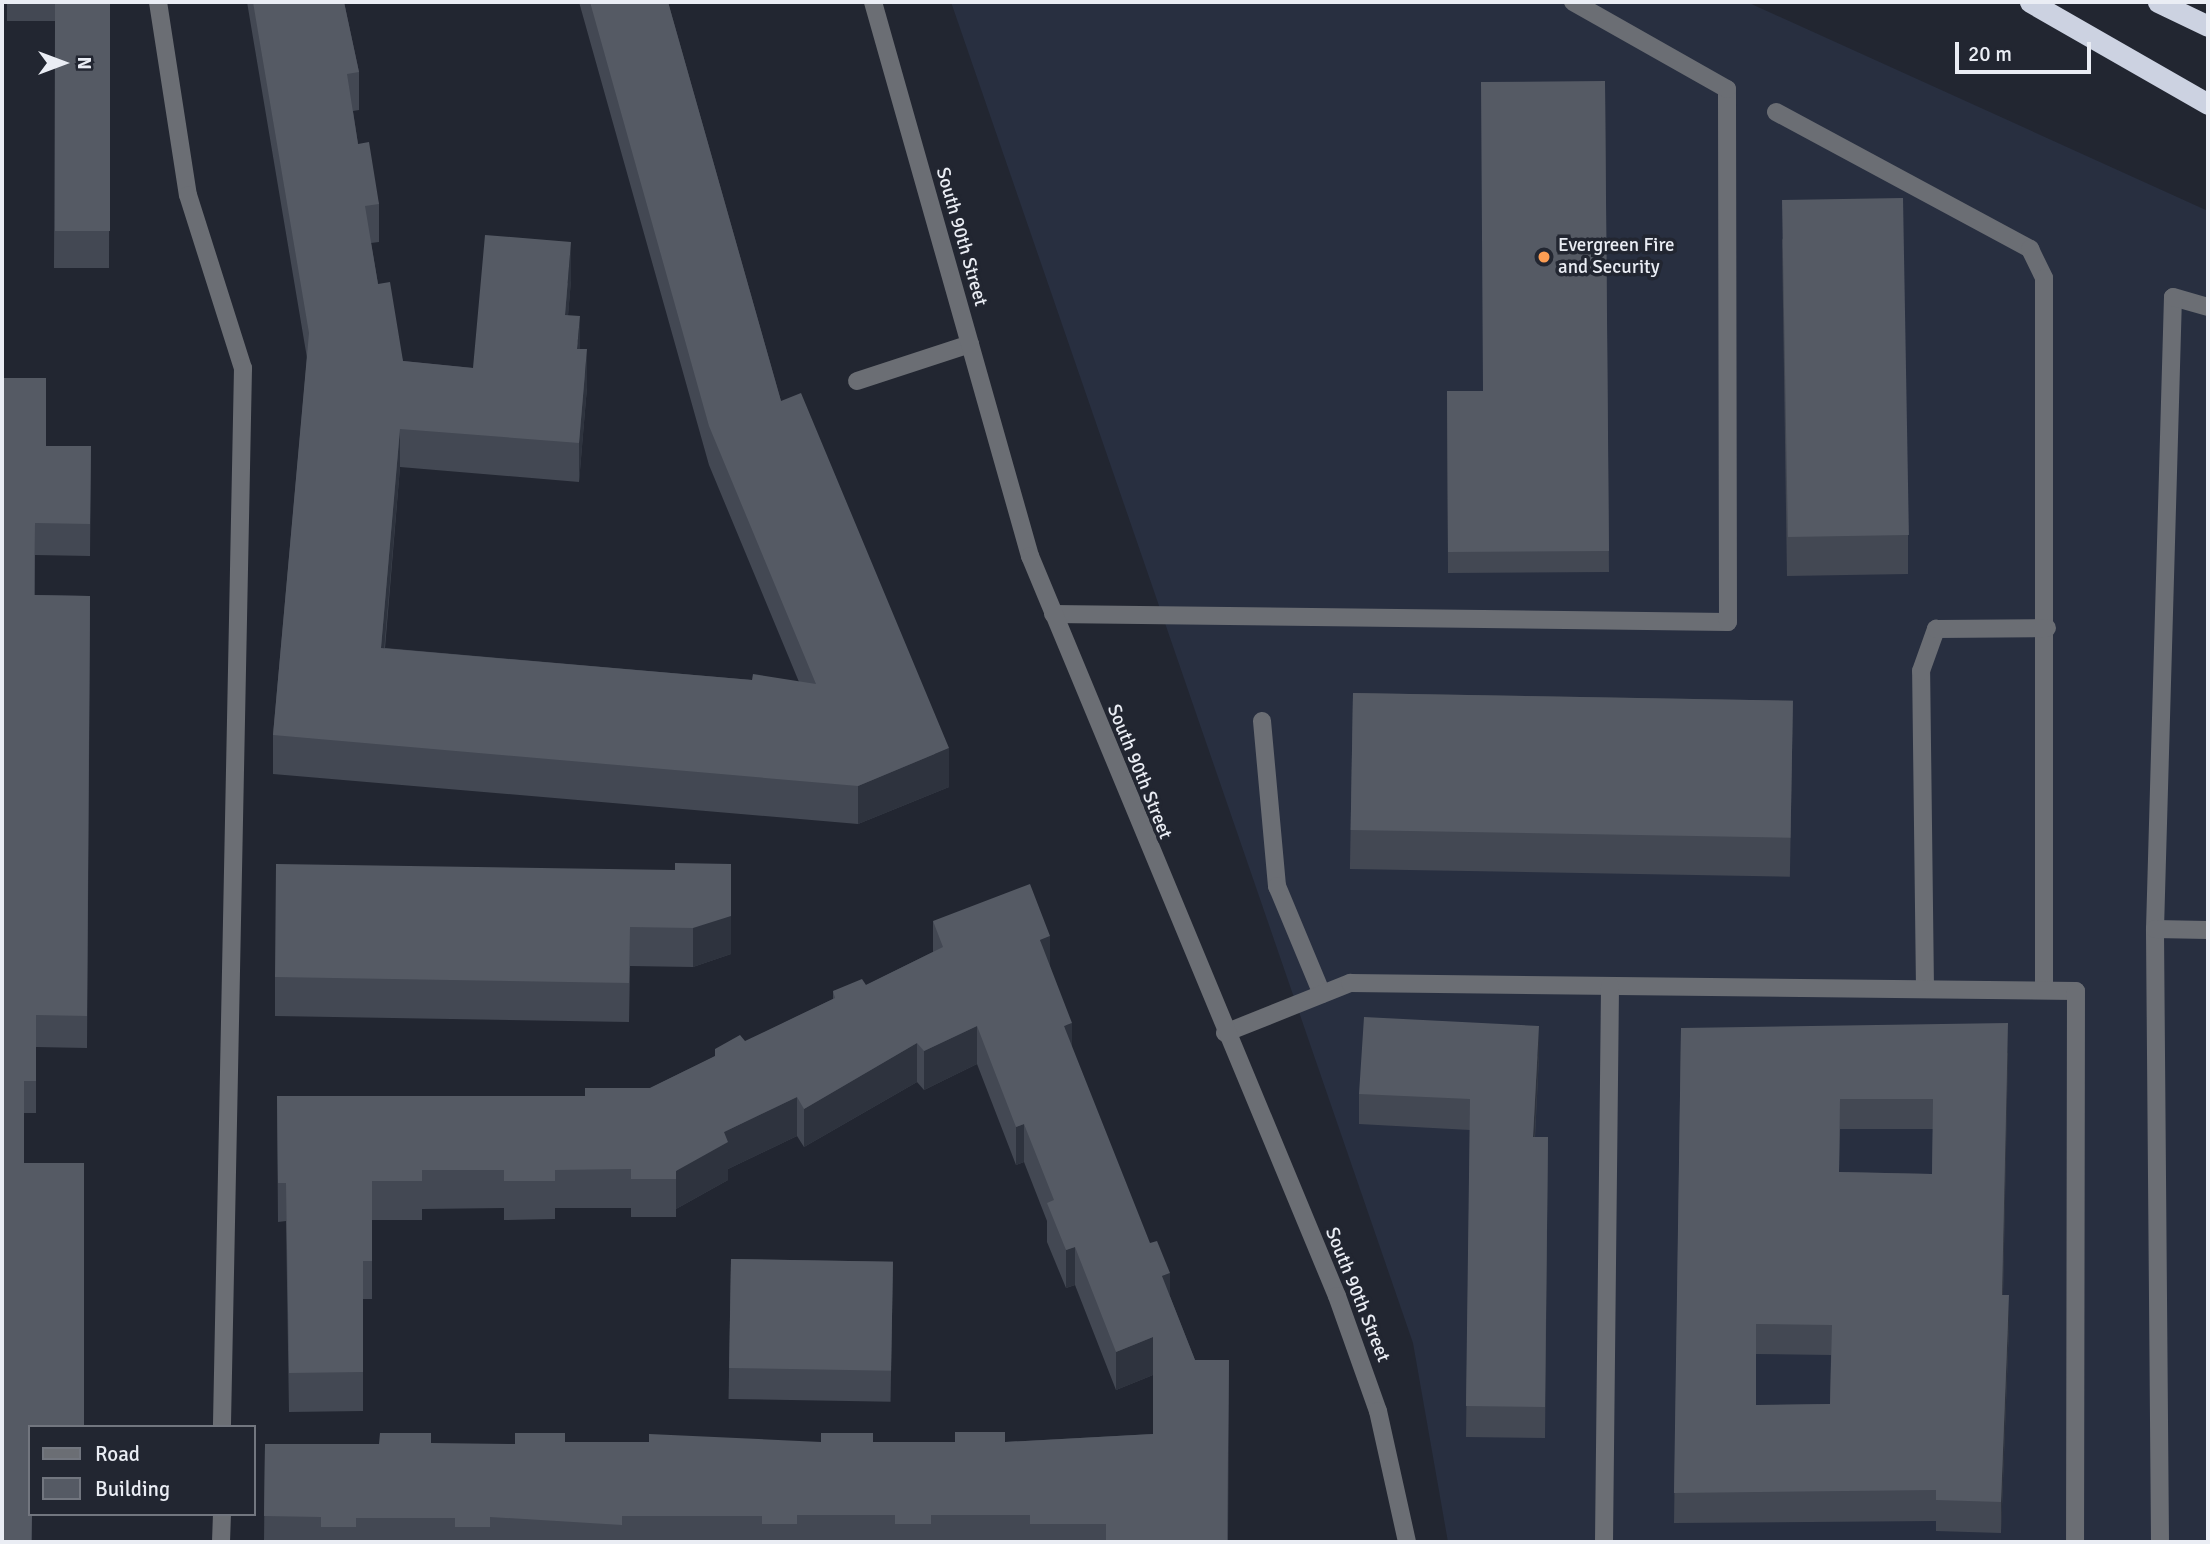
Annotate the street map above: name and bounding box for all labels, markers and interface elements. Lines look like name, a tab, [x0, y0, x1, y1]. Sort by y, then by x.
north arrow	[28, 28, 98, 98]
scale bar	[1958, 28, 2094, 72]
text: 20 m	[1968, 41, 2012, 67]
text: N	[72, 56, 96, 70]
street label: South 90th Street	[930, 165, 992, 309]
place label: Evergreen Fire and Security	[1558, 235, 1675, 279]
marker: Evergreen Fire and Security	[1536, 249, 1552, 265]
street label: South 90th Street	[1102, 701, 1176, 843]
street label: South 90th Street	[1320, 1224, 1394, 1366]
legend	[28, 1425, 256, 1516]
text: Road	[95, 1441, 140, 1467]
text: Building	[95, 1476, 170, 1502]

